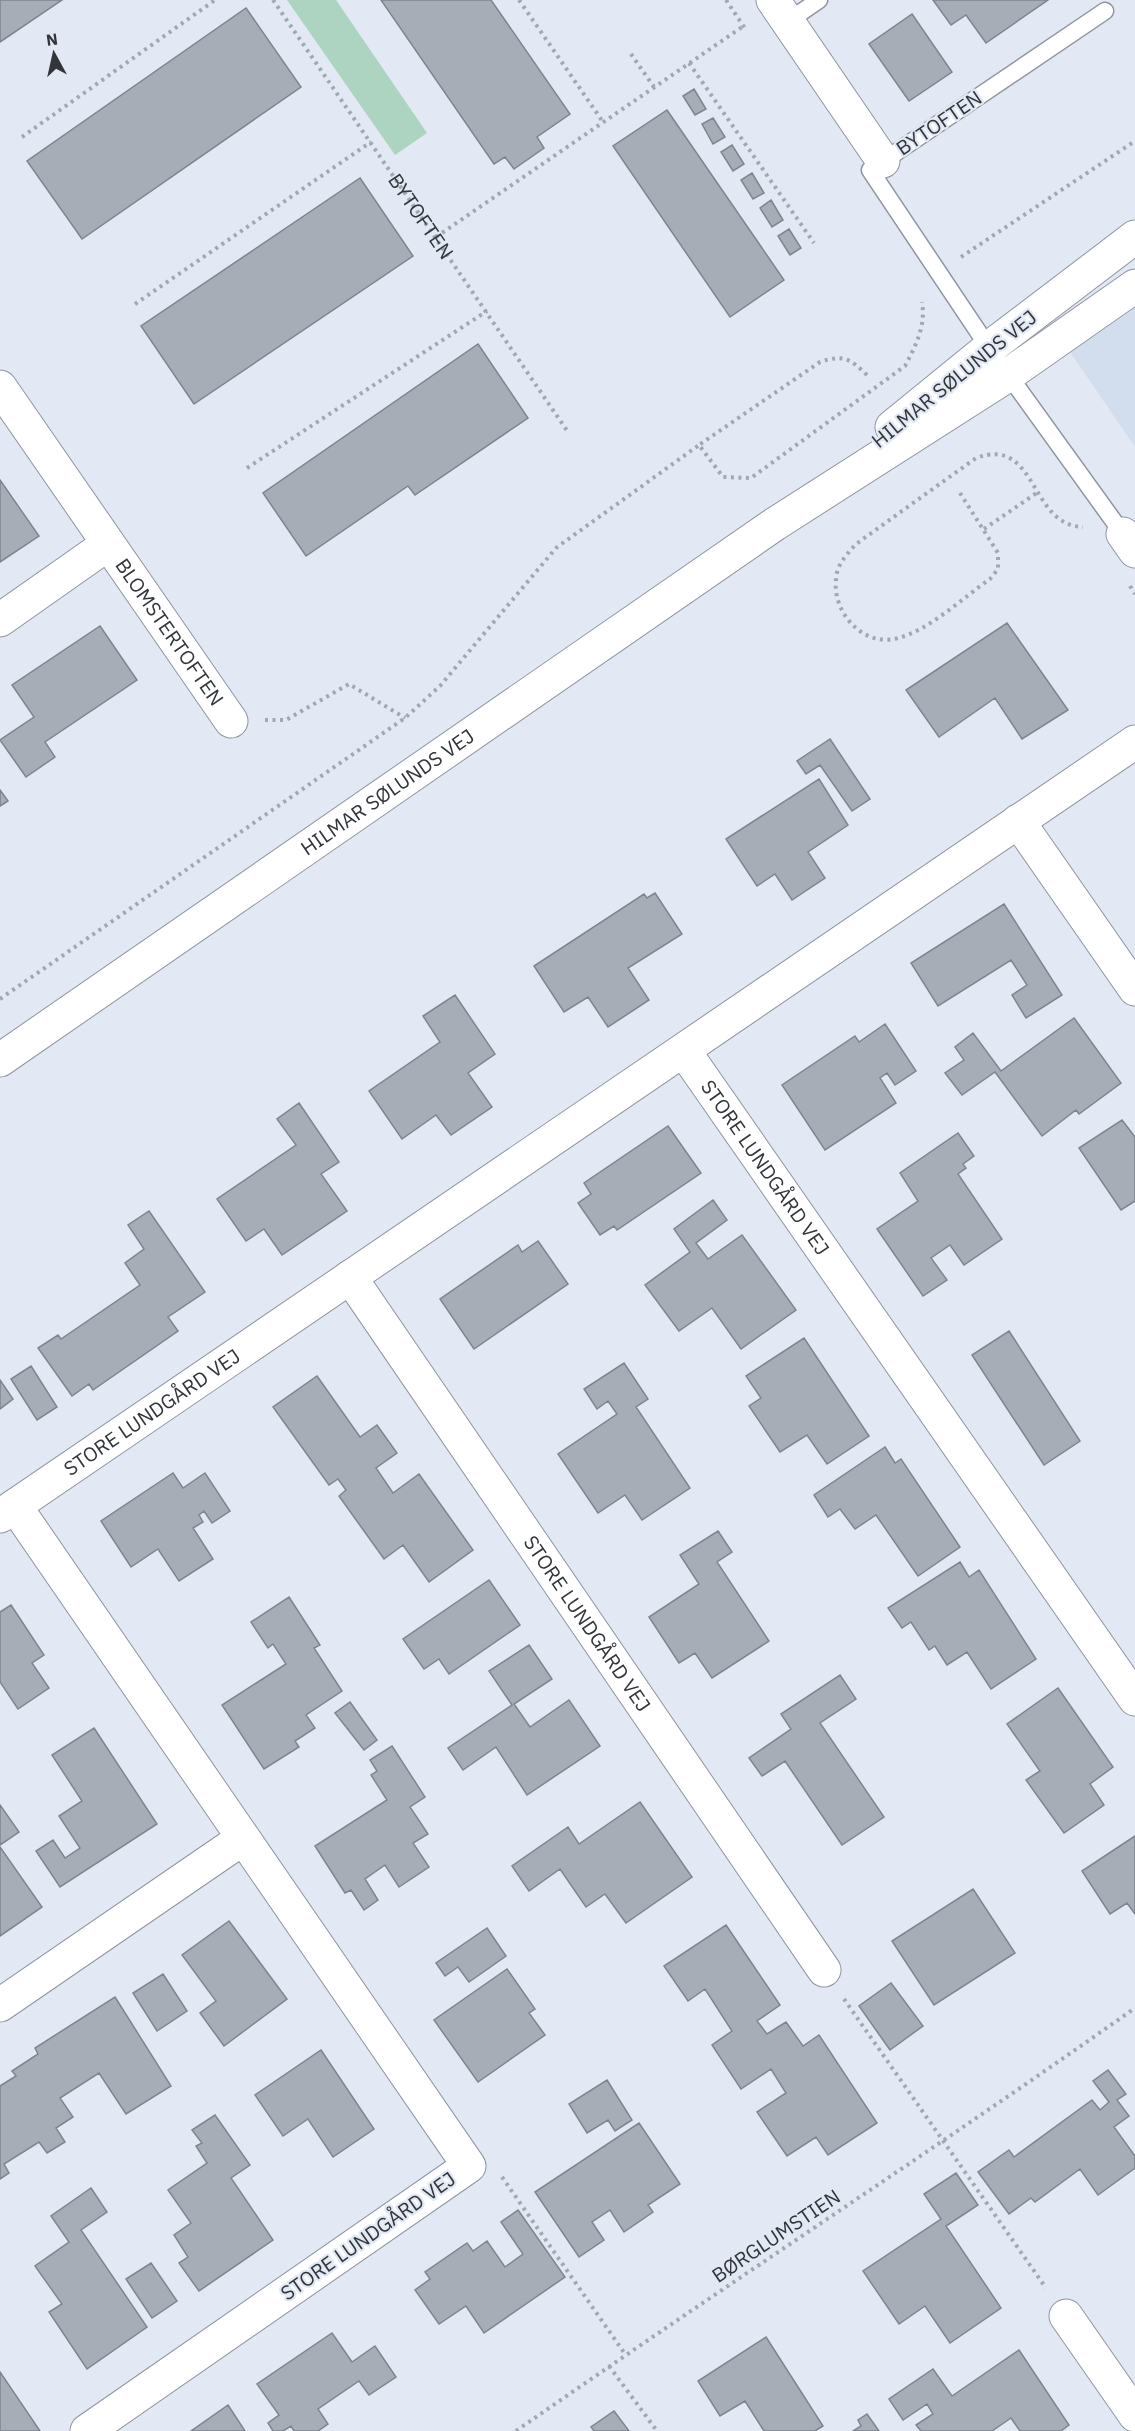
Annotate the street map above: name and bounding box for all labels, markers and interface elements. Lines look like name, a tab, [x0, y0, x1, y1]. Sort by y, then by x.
north arrow	[24, 24, 84, 84]
text: N	[45, 28, 59, 50]
street label: BYTOFTEN	[891, 84, 987, 161]
street label: BYTOFTEN	[382, 168, 460, 264]
street label: HILMAR SØLUNDS VEJ	[865, 304, 1042, 454]
street label: BLOMSTERTOFTEN	[109, 553, 230, 711]
street label: HILMAR SØLUNDS VEJ	[295, 722, 479, 861]
street label: STORE LUNDGÅRD VEJ	[695, 1074, 836, 1260]
street label: STORE LUNDGÅRD VEJ	[58, 1342, 245, 1482]
street label: STORE LUNDGÅRD VEJ	[518, 1530, 657, 1717]
street label: STORE LUNDGÅRD VEJ	[275, 2165, 461, 2306]
street label: BØRGLUMSTIEN	[706, 2183, 845, 2289]

